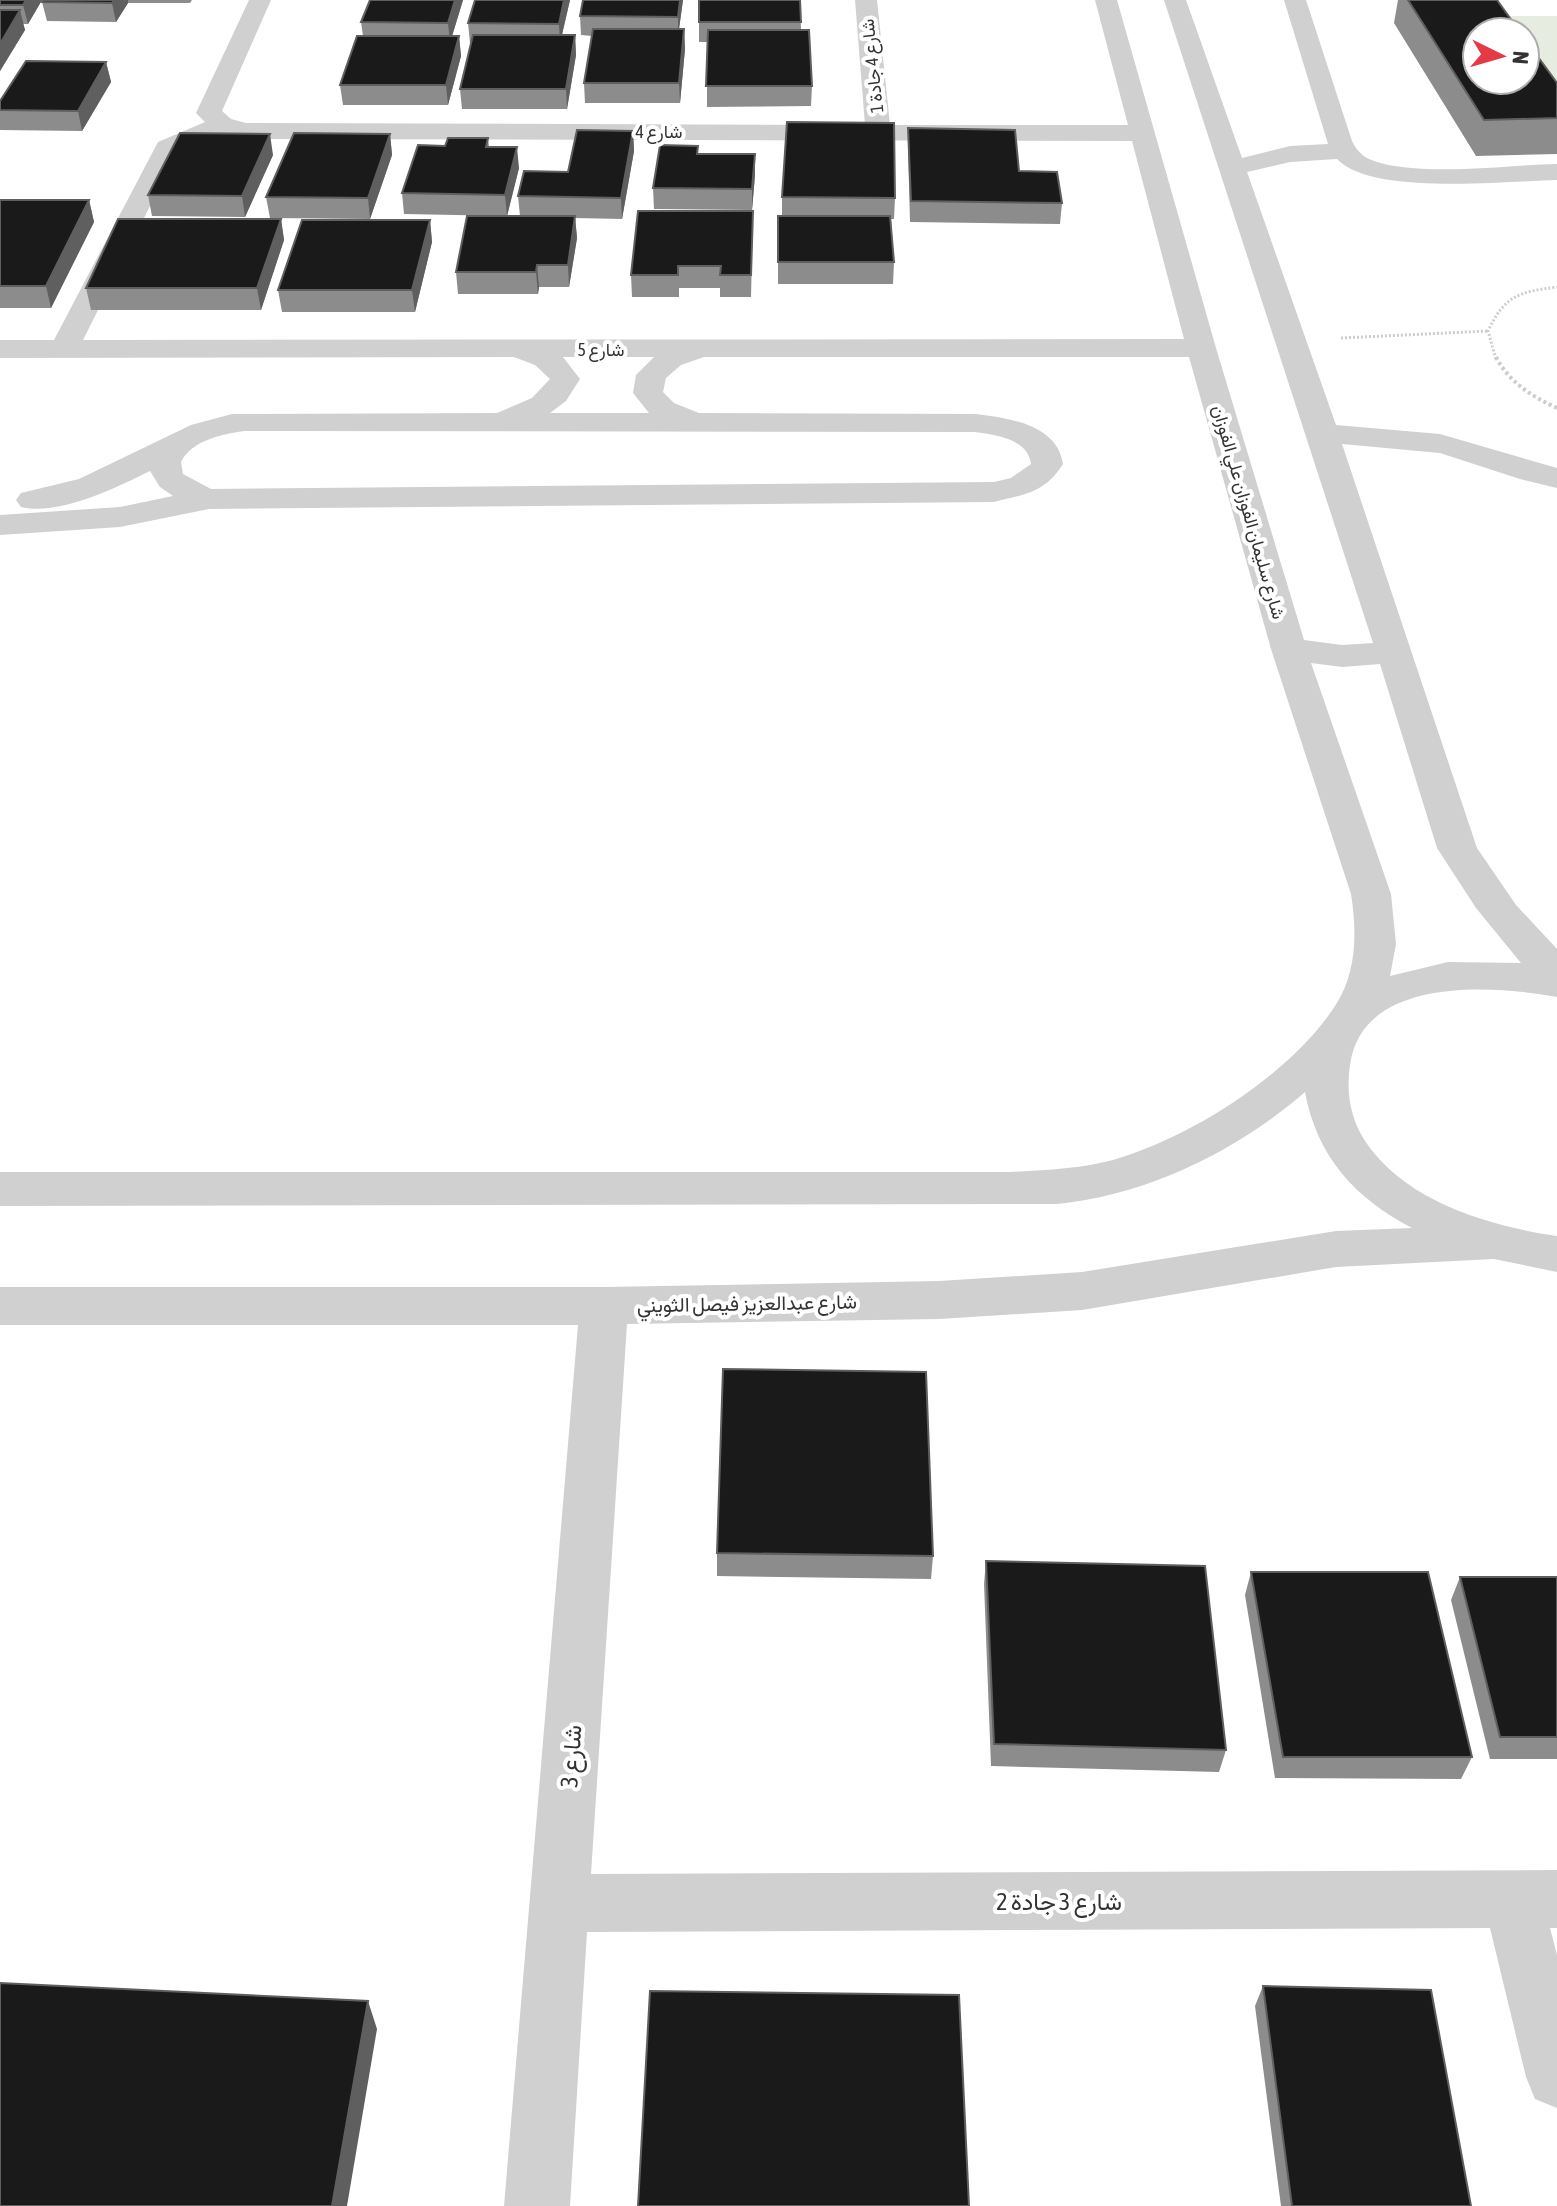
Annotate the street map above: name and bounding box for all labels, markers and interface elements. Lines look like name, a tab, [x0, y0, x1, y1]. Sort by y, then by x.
north arrow	[1461, 16, 1541, 96]
street label: شارع 4 جادة 1	[857, 18, 889, 114]
text: N	[1507, 50, 1534, 65]
street label: شارع 4	[635, 121, 683, 144]
street label: شارع 5	[577, 339, 625, 362]
street label: شارع سليمان الفوزان علي الفوزان	[1204, 403, 1290, 623]
street label: شارع عبدالعزيز فيصل الثويني	[637, 1290, 857, 1322]
street label: شارع 3	[555, 1724, 590, 1788]
street label: شارع 3 جادة 2	[996, 1888, 1122, 1918]

